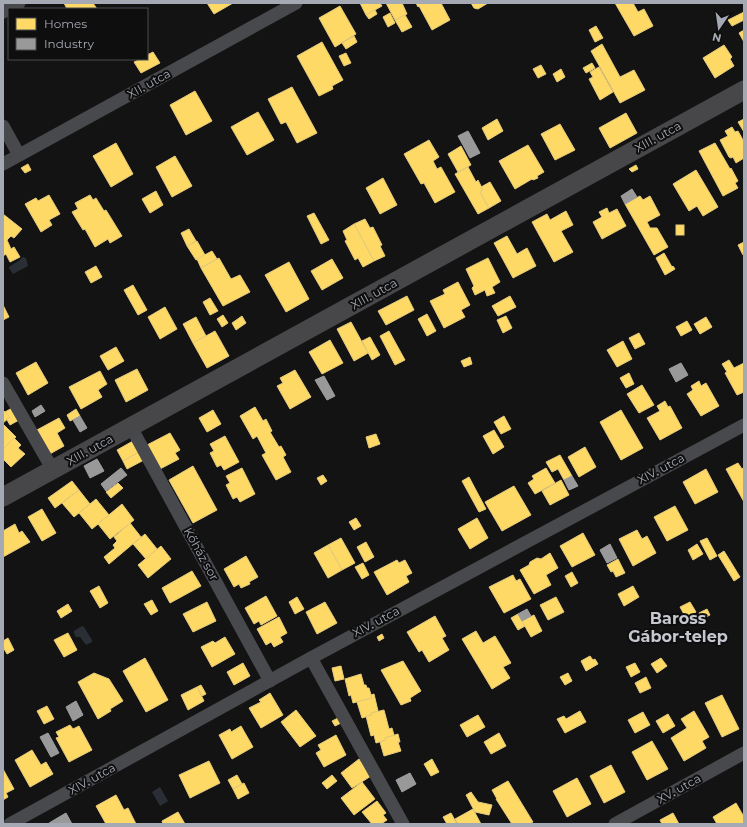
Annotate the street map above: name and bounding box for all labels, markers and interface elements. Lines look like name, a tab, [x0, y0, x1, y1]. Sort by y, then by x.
legend	[8, 8, 148, 60]
north arrow	[699, 8, 739, 48]
text: Homes	[44, 16, 87, 31]
text: N	[711, 30, 723, 46]
text: Industry	[44, 36, 94, 51]
street label: XII. utca	[125, 66, 173, 102]
street label: XIII. utca	[632, 118, 684, 155]
street label: XIII. utca	[348, 275, 400, 312]
street label: XIII. utca	[64, 431, 116, 468]
street label: XIV. utca	[635, 450, 687, 487]
street label: Kőház sor	[181, 525, 222, 583]
street label: XIV. utca	[350, 603, 402, 640]
district label: Baross Gábor-telep	[628, 609, 728, 646]
street label: XIV. utca	[66, 760, 118, 798]
street label: XV. utca	[654, 770, 703, 807]

